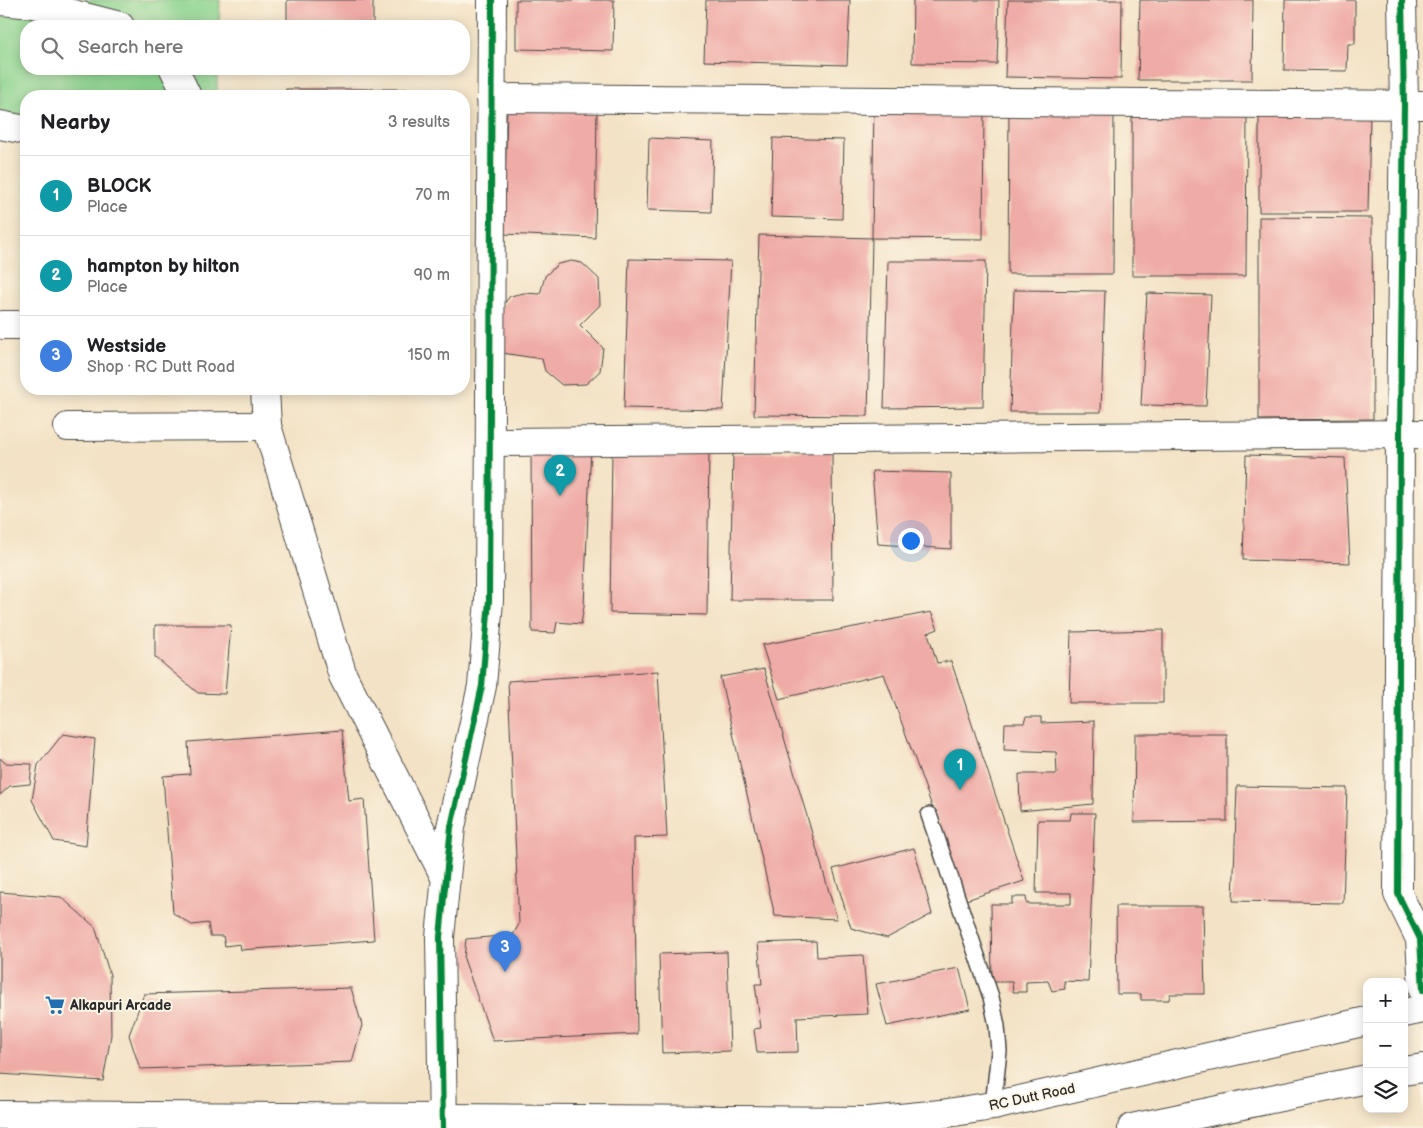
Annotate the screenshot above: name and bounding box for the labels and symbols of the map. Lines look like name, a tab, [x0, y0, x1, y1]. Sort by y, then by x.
pin: 2	[544, 455, 576, 496]
your location	[898, 528, 924, 554]
pin: 1	[944, 749, 976, 790]
pin: 3	[489, 931, 521, 972]
supermarket icon: Alkapuri Arcade	[44, 994, 66, 1016]
place label: Alkapuri Arcade	[69, 997, 171, 1014]
street label: RC Dutt Road	[987, 1080, 1077, 1114]

